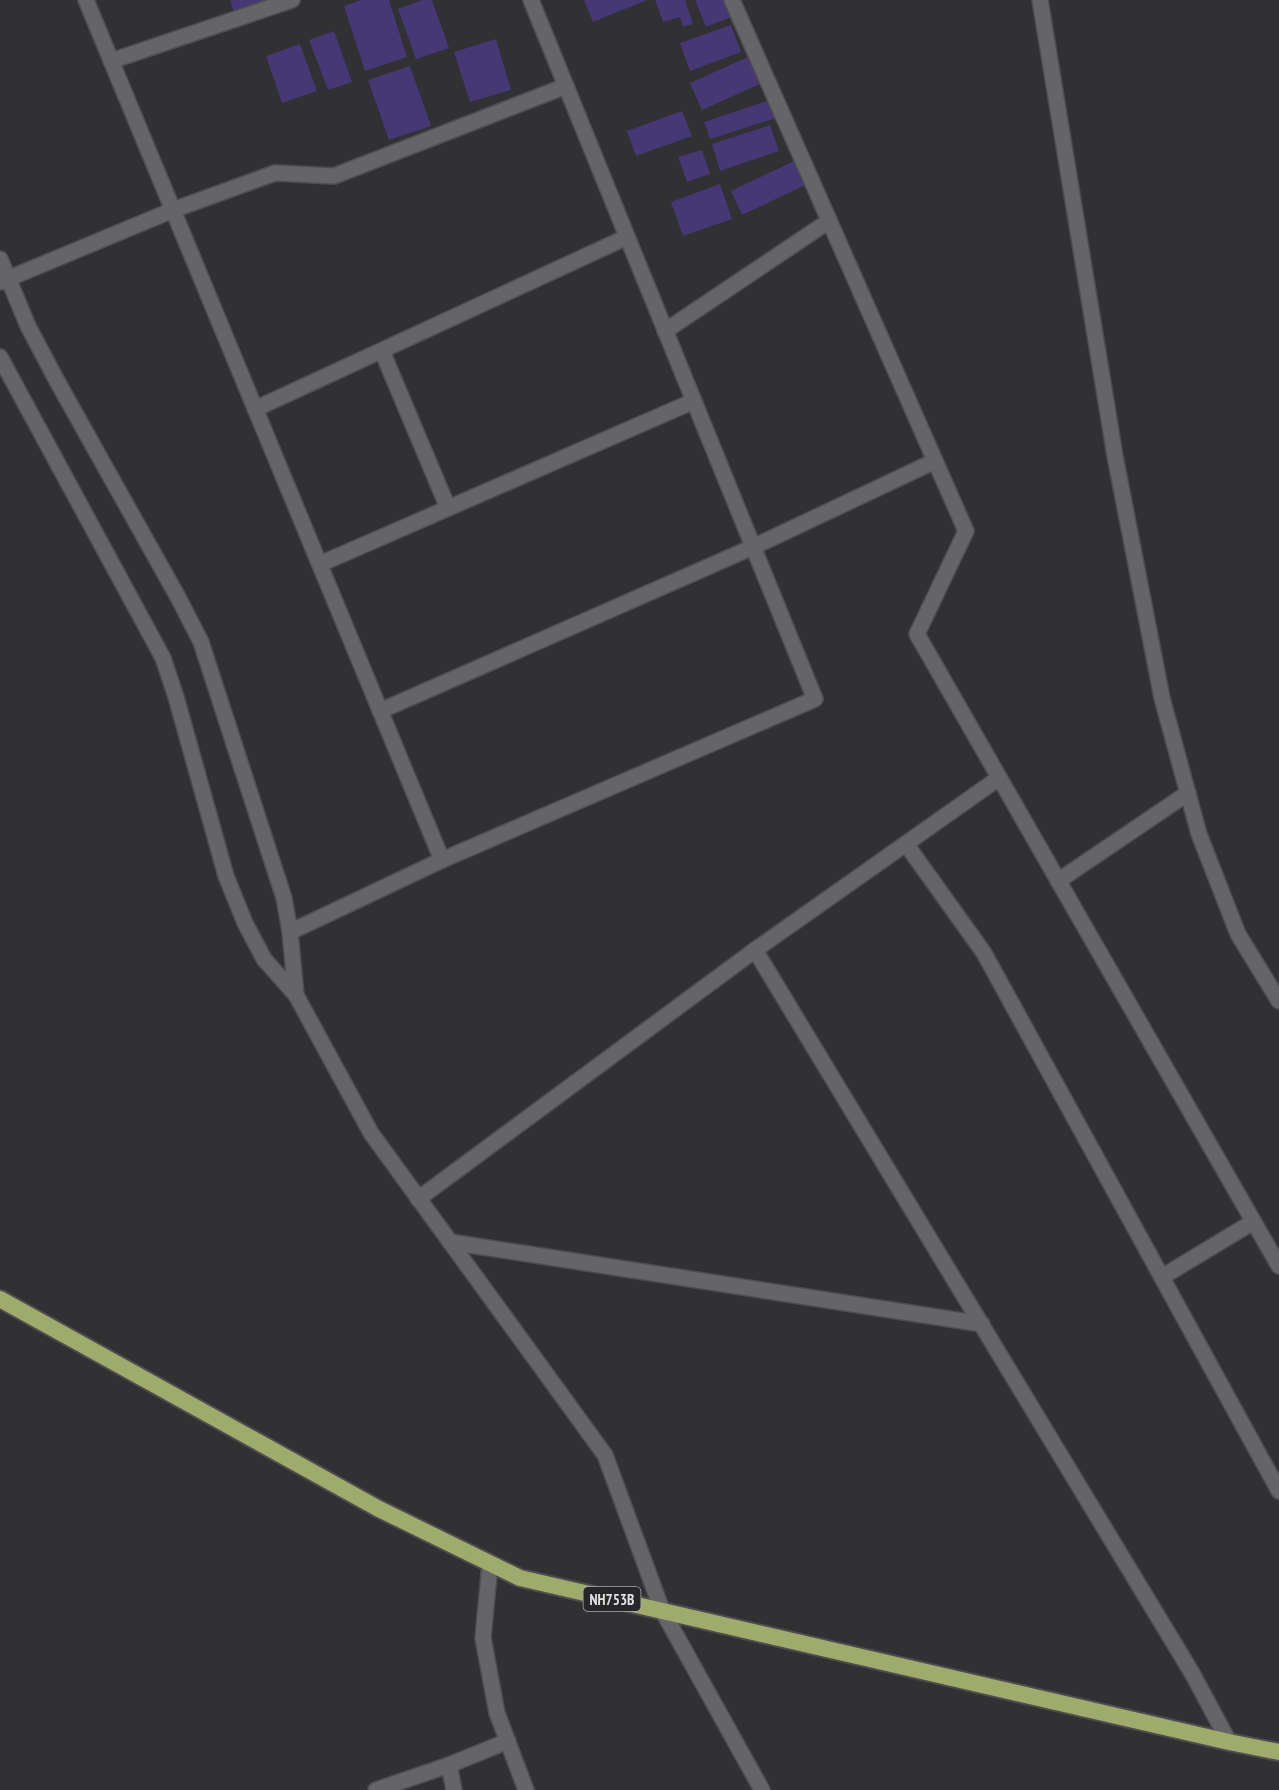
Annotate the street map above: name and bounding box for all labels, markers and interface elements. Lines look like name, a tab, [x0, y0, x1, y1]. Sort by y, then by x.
road number: NH753B	[584, 1587, 640, 1611]

